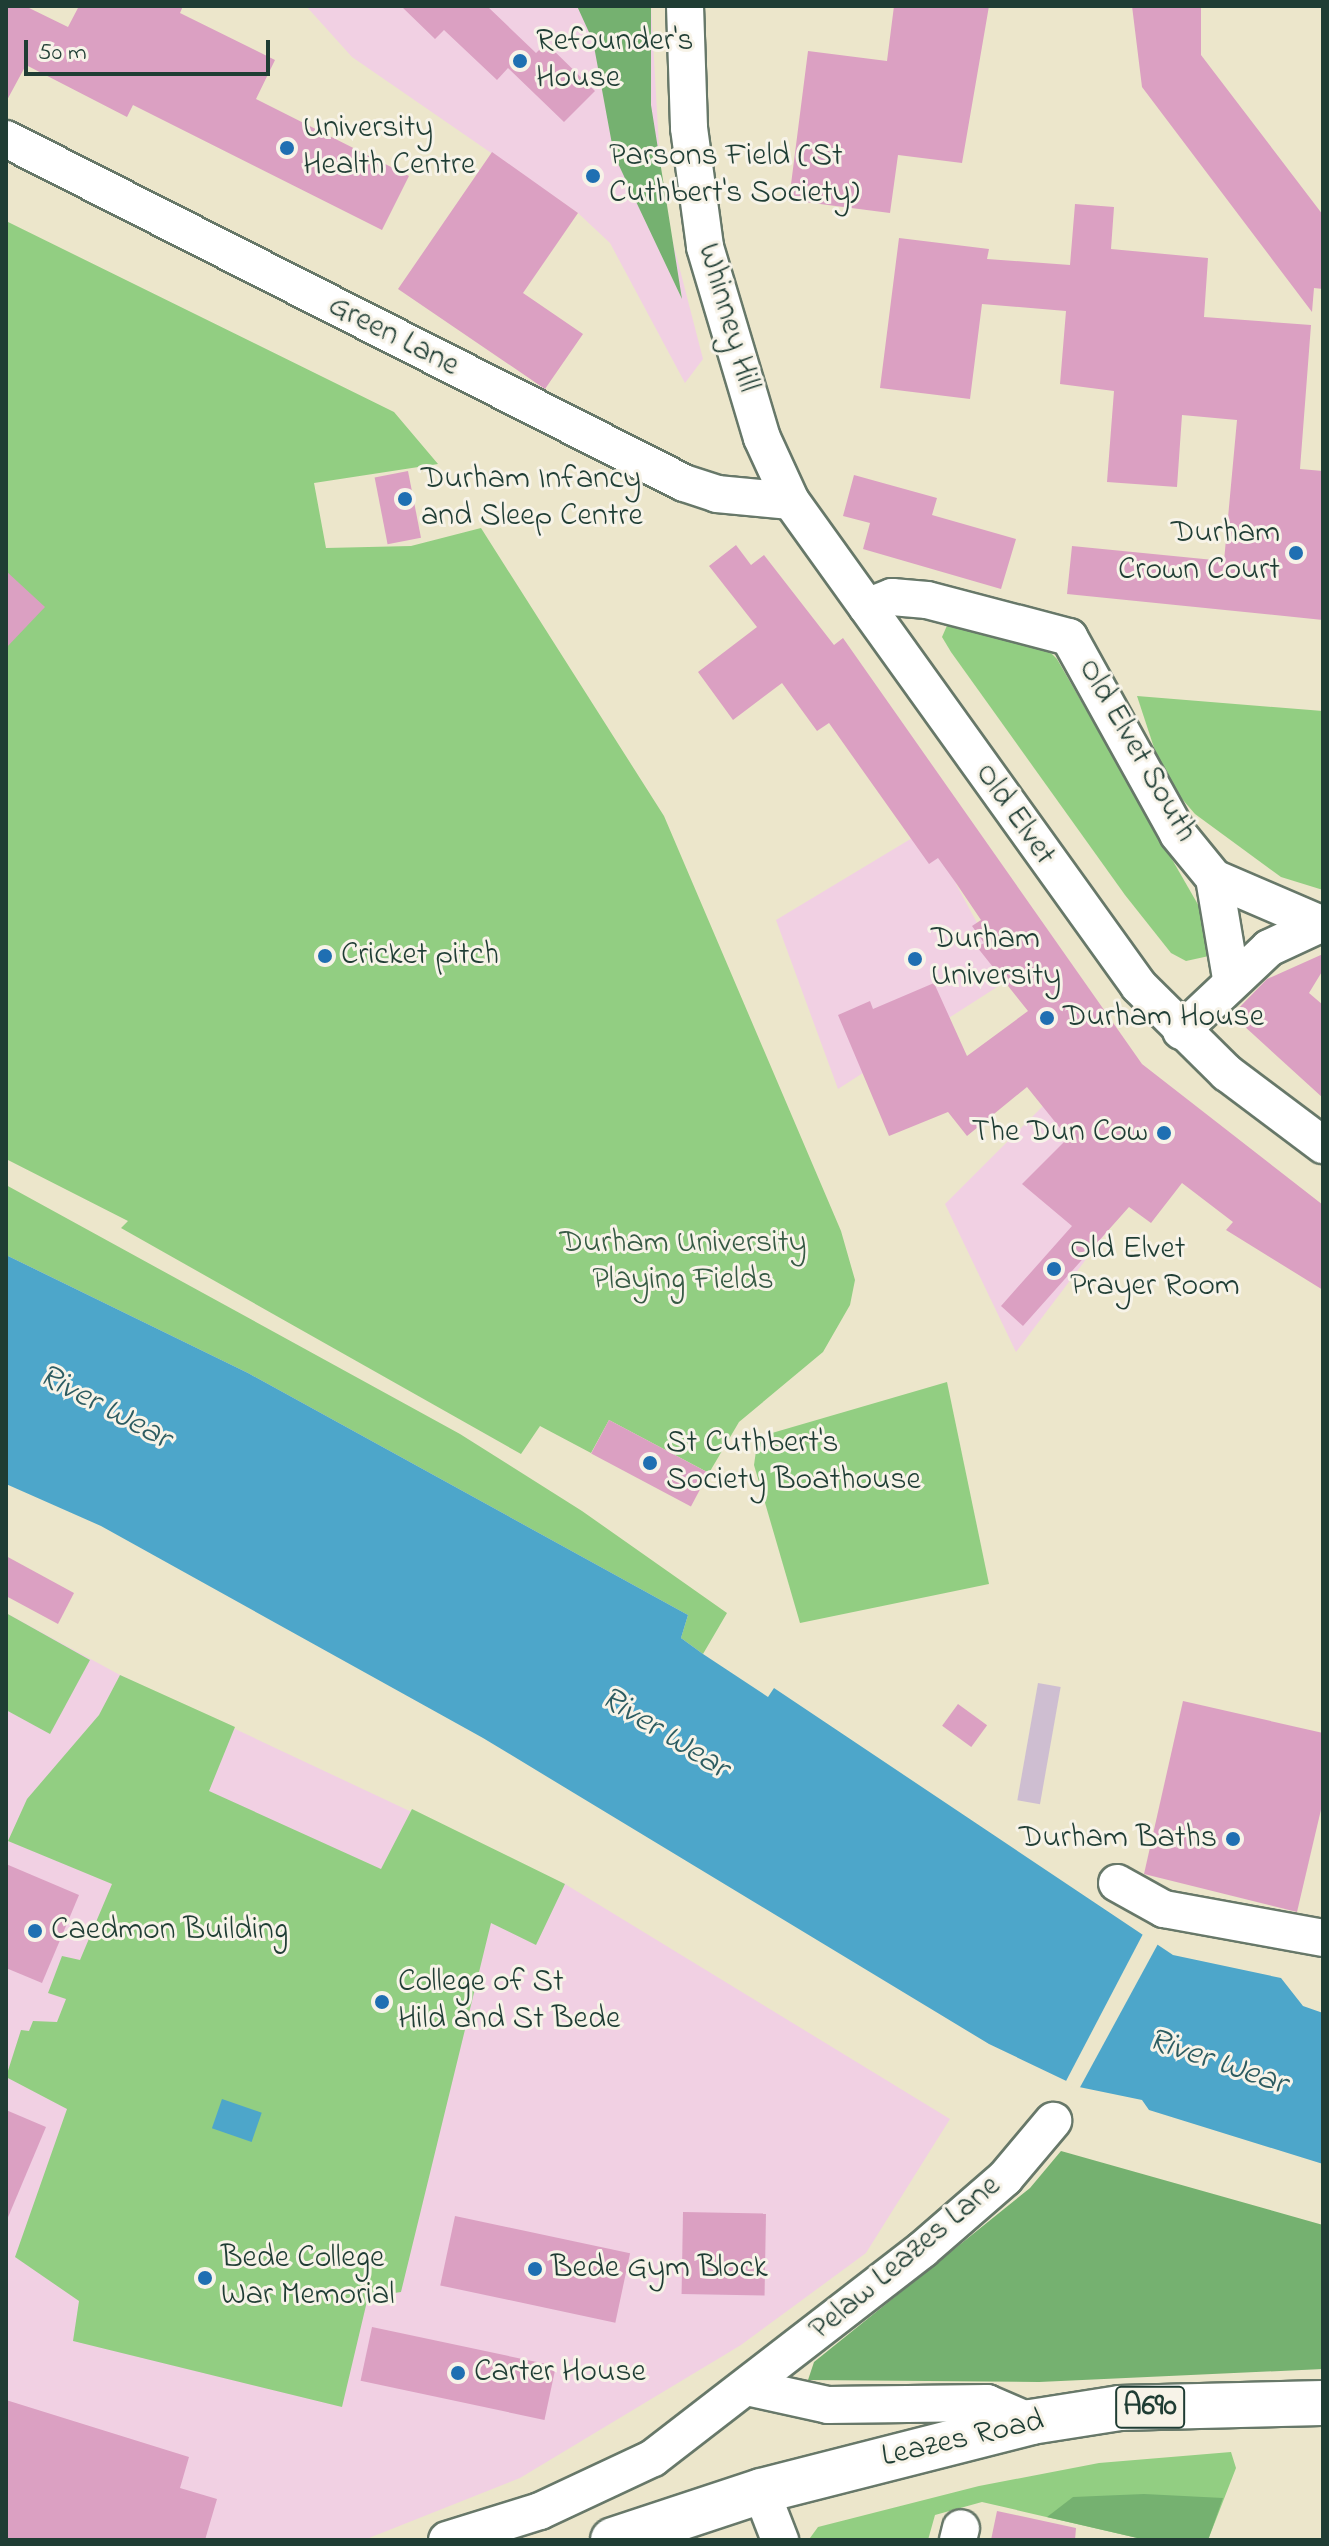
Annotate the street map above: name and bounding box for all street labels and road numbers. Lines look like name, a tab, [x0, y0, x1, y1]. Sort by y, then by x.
street label: Whinney Hill	[688, 239, 766, 397]
street label: Green Lane	[321, 288, 465, 386]
street label: Old Elvet South	[1068, 653, 1204, 849]
street label: Old Elvet	[965, 757, 1063, 873]
street label: Pelaw Leazes Lane	[803, 2168, 1009, 2350]
road number: A690	[1114, 2381, 1186, 2433]
street label: Leazes Road	[878, 2403, 1048, 2477]

